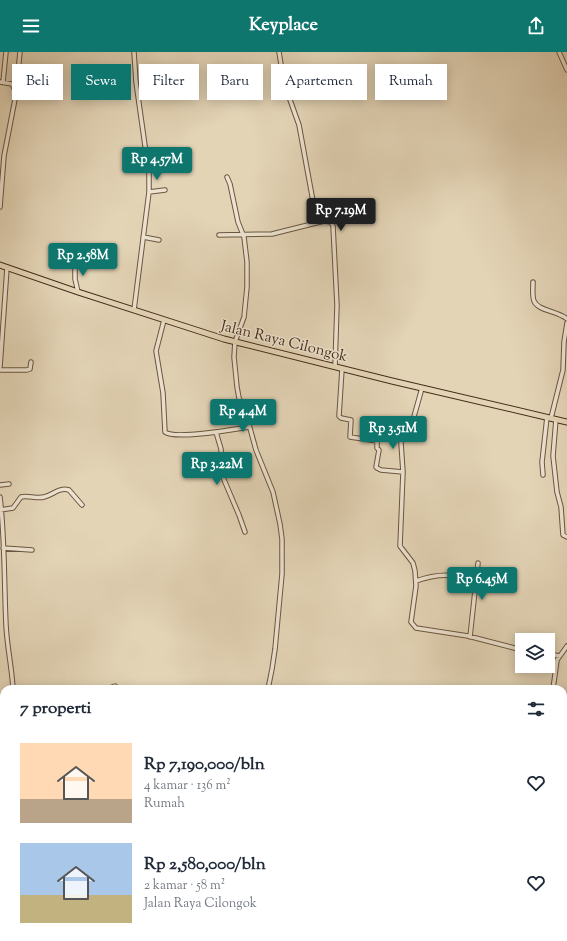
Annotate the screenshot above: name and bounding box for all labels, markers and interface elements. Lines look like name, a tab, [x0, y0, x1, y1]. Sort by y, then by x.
text: Keyplace	[249, 13, 318, 39]
icon: menu	[20, 15, 42, 37]
icon: share	[525, 15, 547, 37]
chip: Beli	[12, 64, 63, 100]
chip: Sewa	[71, 64, 131, 100]
chip: Filter	[139, 64, 199, 100]
chip: Baru	[207, 64, 263, 100]
chip: Apartemen	[271, 64, 367, 100]
chip: Rumah	[375, 64, 447, 100]
pin: Rp 4.57M	[116, 147, 198, 181]
text: Rp 4.57M	[131, 151, 183, 169]
pin: Rp 7.19M	[300, 198, 382, 232]
text: Rp 7.19M	[316, 202, 366, 220]
pin: Rp 2.58M	[42, 243, 124, 277]
text: Rp 2.58M	[57, 247, 109, 265]
street label: Jalan Raya Cilongok	[217, 316, 350, 368]
pin: Rp 4.4M	[206, 399, 280, 433]
text: Rp 4.4M	[219, 403, 267, 421]
pin: Rp 3.51M	[352, 416, 434, 450]
text: Rp 3.51M	[369, 420, 417, 438]
pin: Rp 3.22M	[176, 452, 258, 486]
text: Rp 3.22M	[191, 456, 243, 474]
pin: Rp 6.45M	[441, 567, 523, 601]
text: Rp 6.45M	[456, 571, 508, 589]
map controls	[515, 633, 555, 673]
button: layers	[515, 633, 555, 673]
text: 7 properti	[20, 697, 91, 721]
icon: filters	[525, 698, 547, 720]
text: Rp 7,190,000/bln	[144, 753, 265, 777]
icon: home	[52, 759, 100, 807]
icon: heart	[525, 772, 547, 794]
text: 4 kamar · 136 m²	[144, 777, 231, 795]
text: Rumah	[144, 795, 185, 813]
text: Rp 2,580,000/bln	[144, 853, 266, 877]
icon: home	[52, 859, 100, 907]
icon: heart	[525, 872, 547, 894]
text: 2 kamar · 58 m²	[144, 877, 225, 895]
text: Jalan Raya Cilongok	[144, 895, 257, 913]

